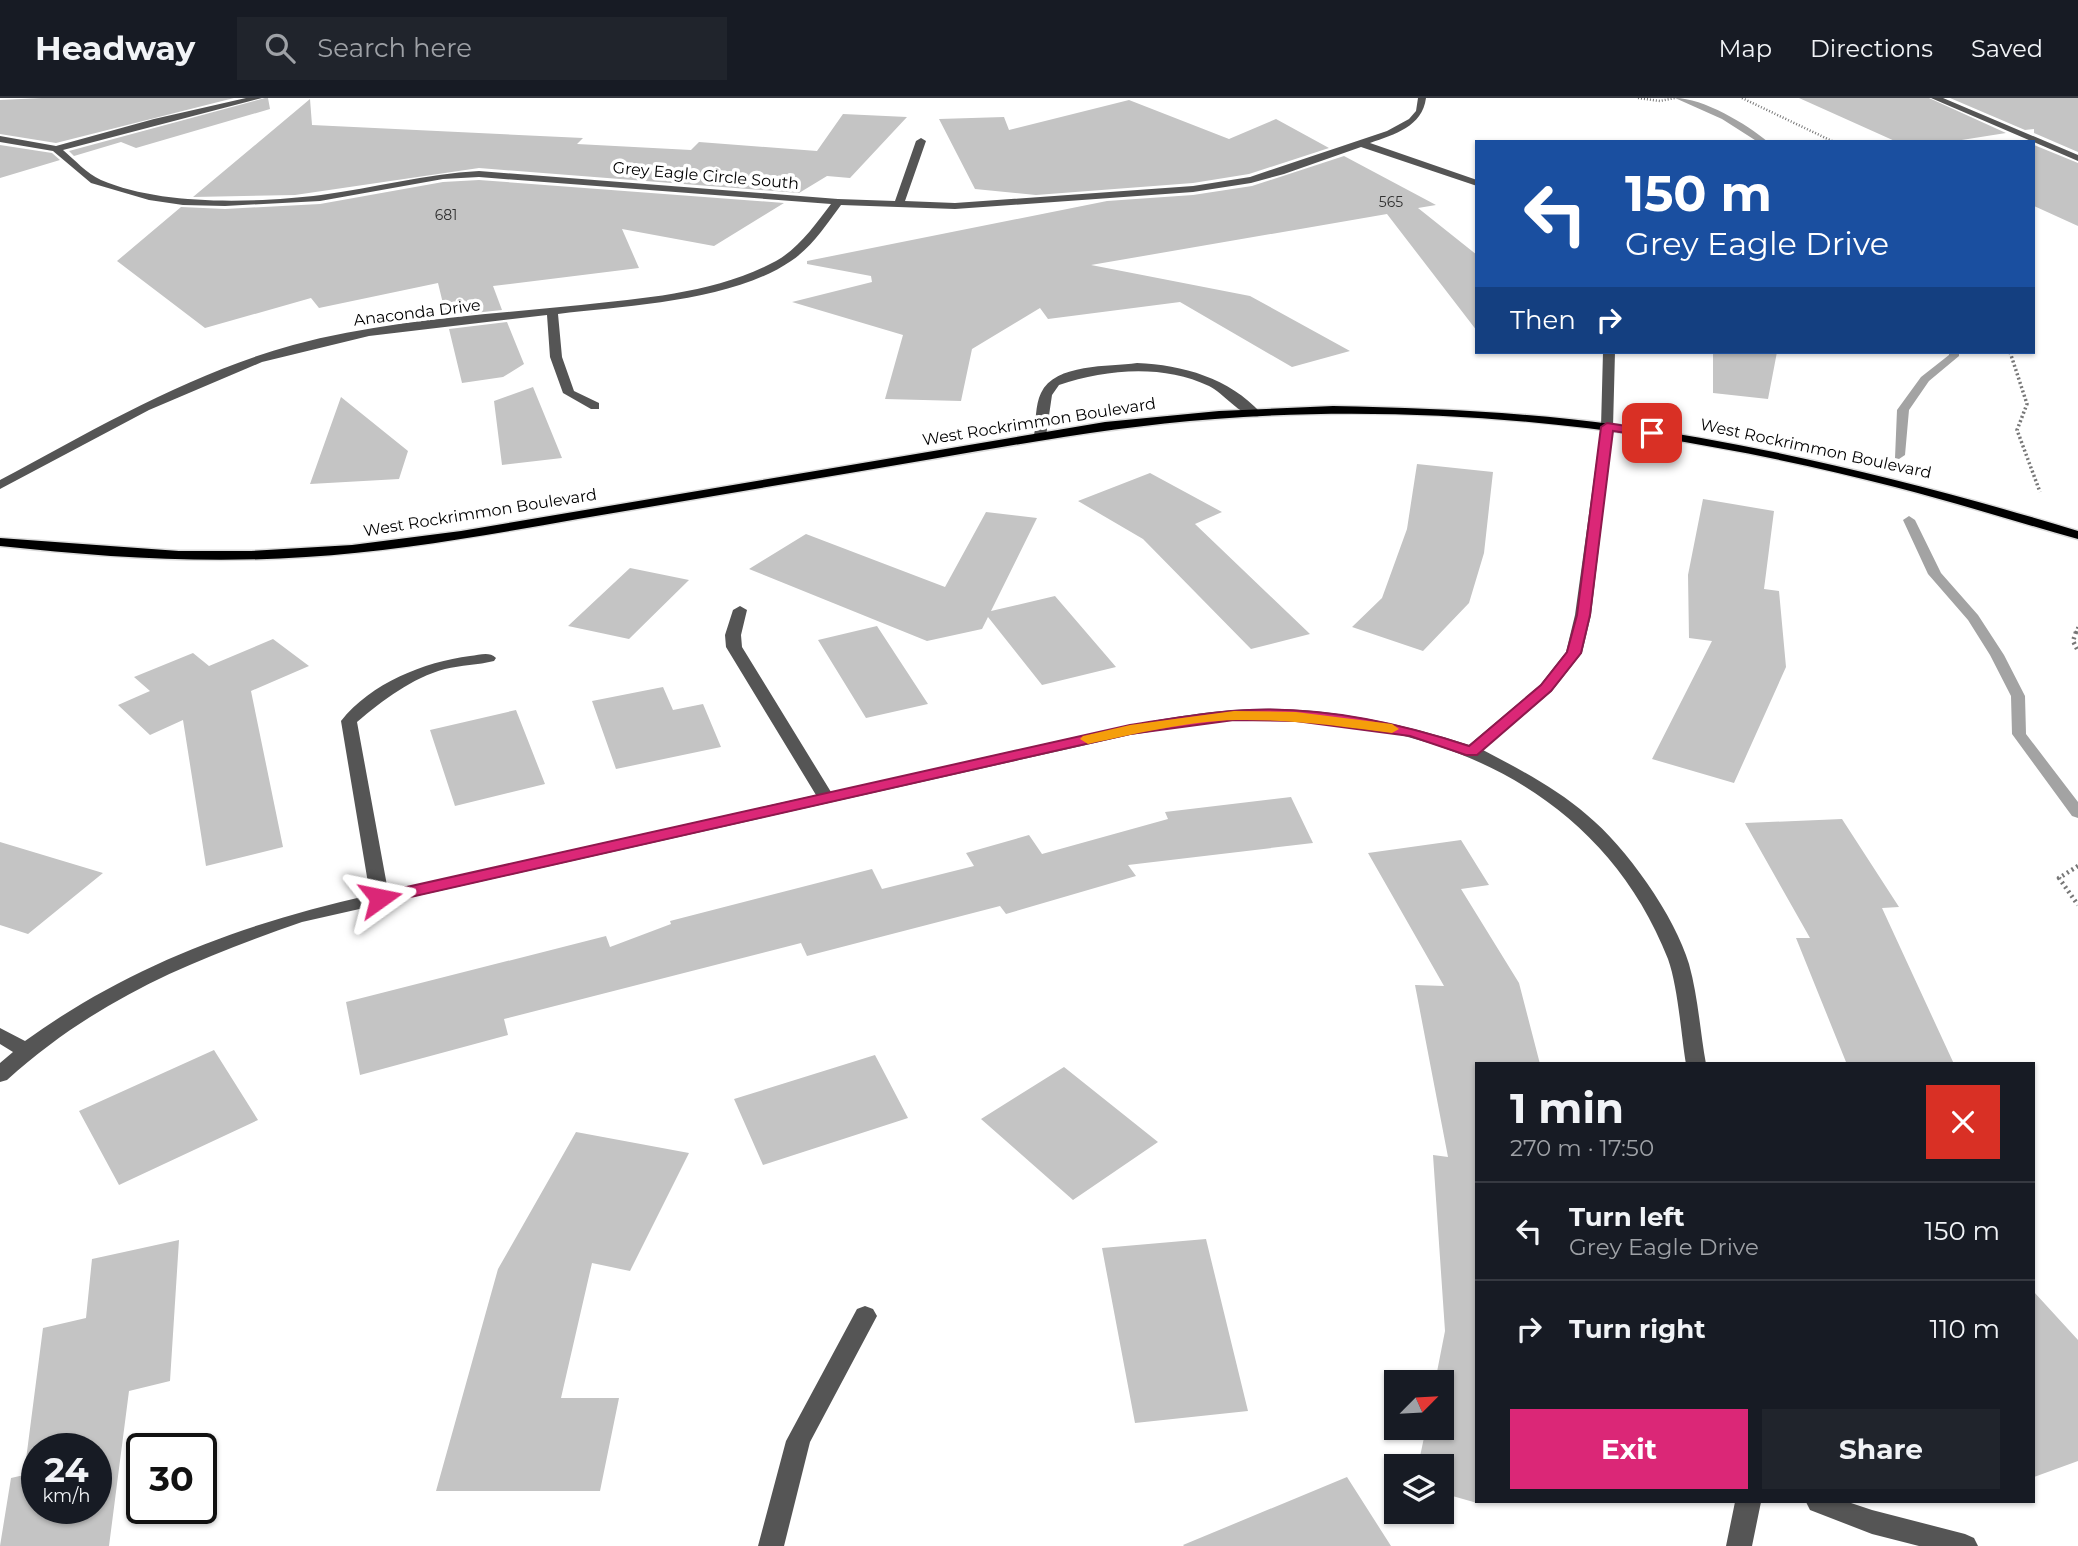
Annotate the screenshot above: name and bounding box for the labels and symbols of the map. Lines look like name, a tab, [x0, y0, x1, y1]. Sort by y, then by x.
street label: Grey Eagle Circle South	[612, 158, 800, 193]
house number: 565	[1379, 193, 1403, 211]
house number: 681	[435, 206, 457, 224]
street label: Anaconda Drive	[352, 295, 482, 330]
street label: West Rockrimmon Boulevard	[921, 394, 1157, 449]
pin	[1622, 403, 1682, 463]
street label: West Rockrimmon Boulevard	[1698, 415, 1933, 482]
street label: West Rockrimmon Boulevard	[362, 485, 598, 540]
position arrow	[343, 861, 417, 935]
north arrow	[1384, 1370, 1454, 1440]
speed limit sign: 30	[126, 1433, 217, 1524]

